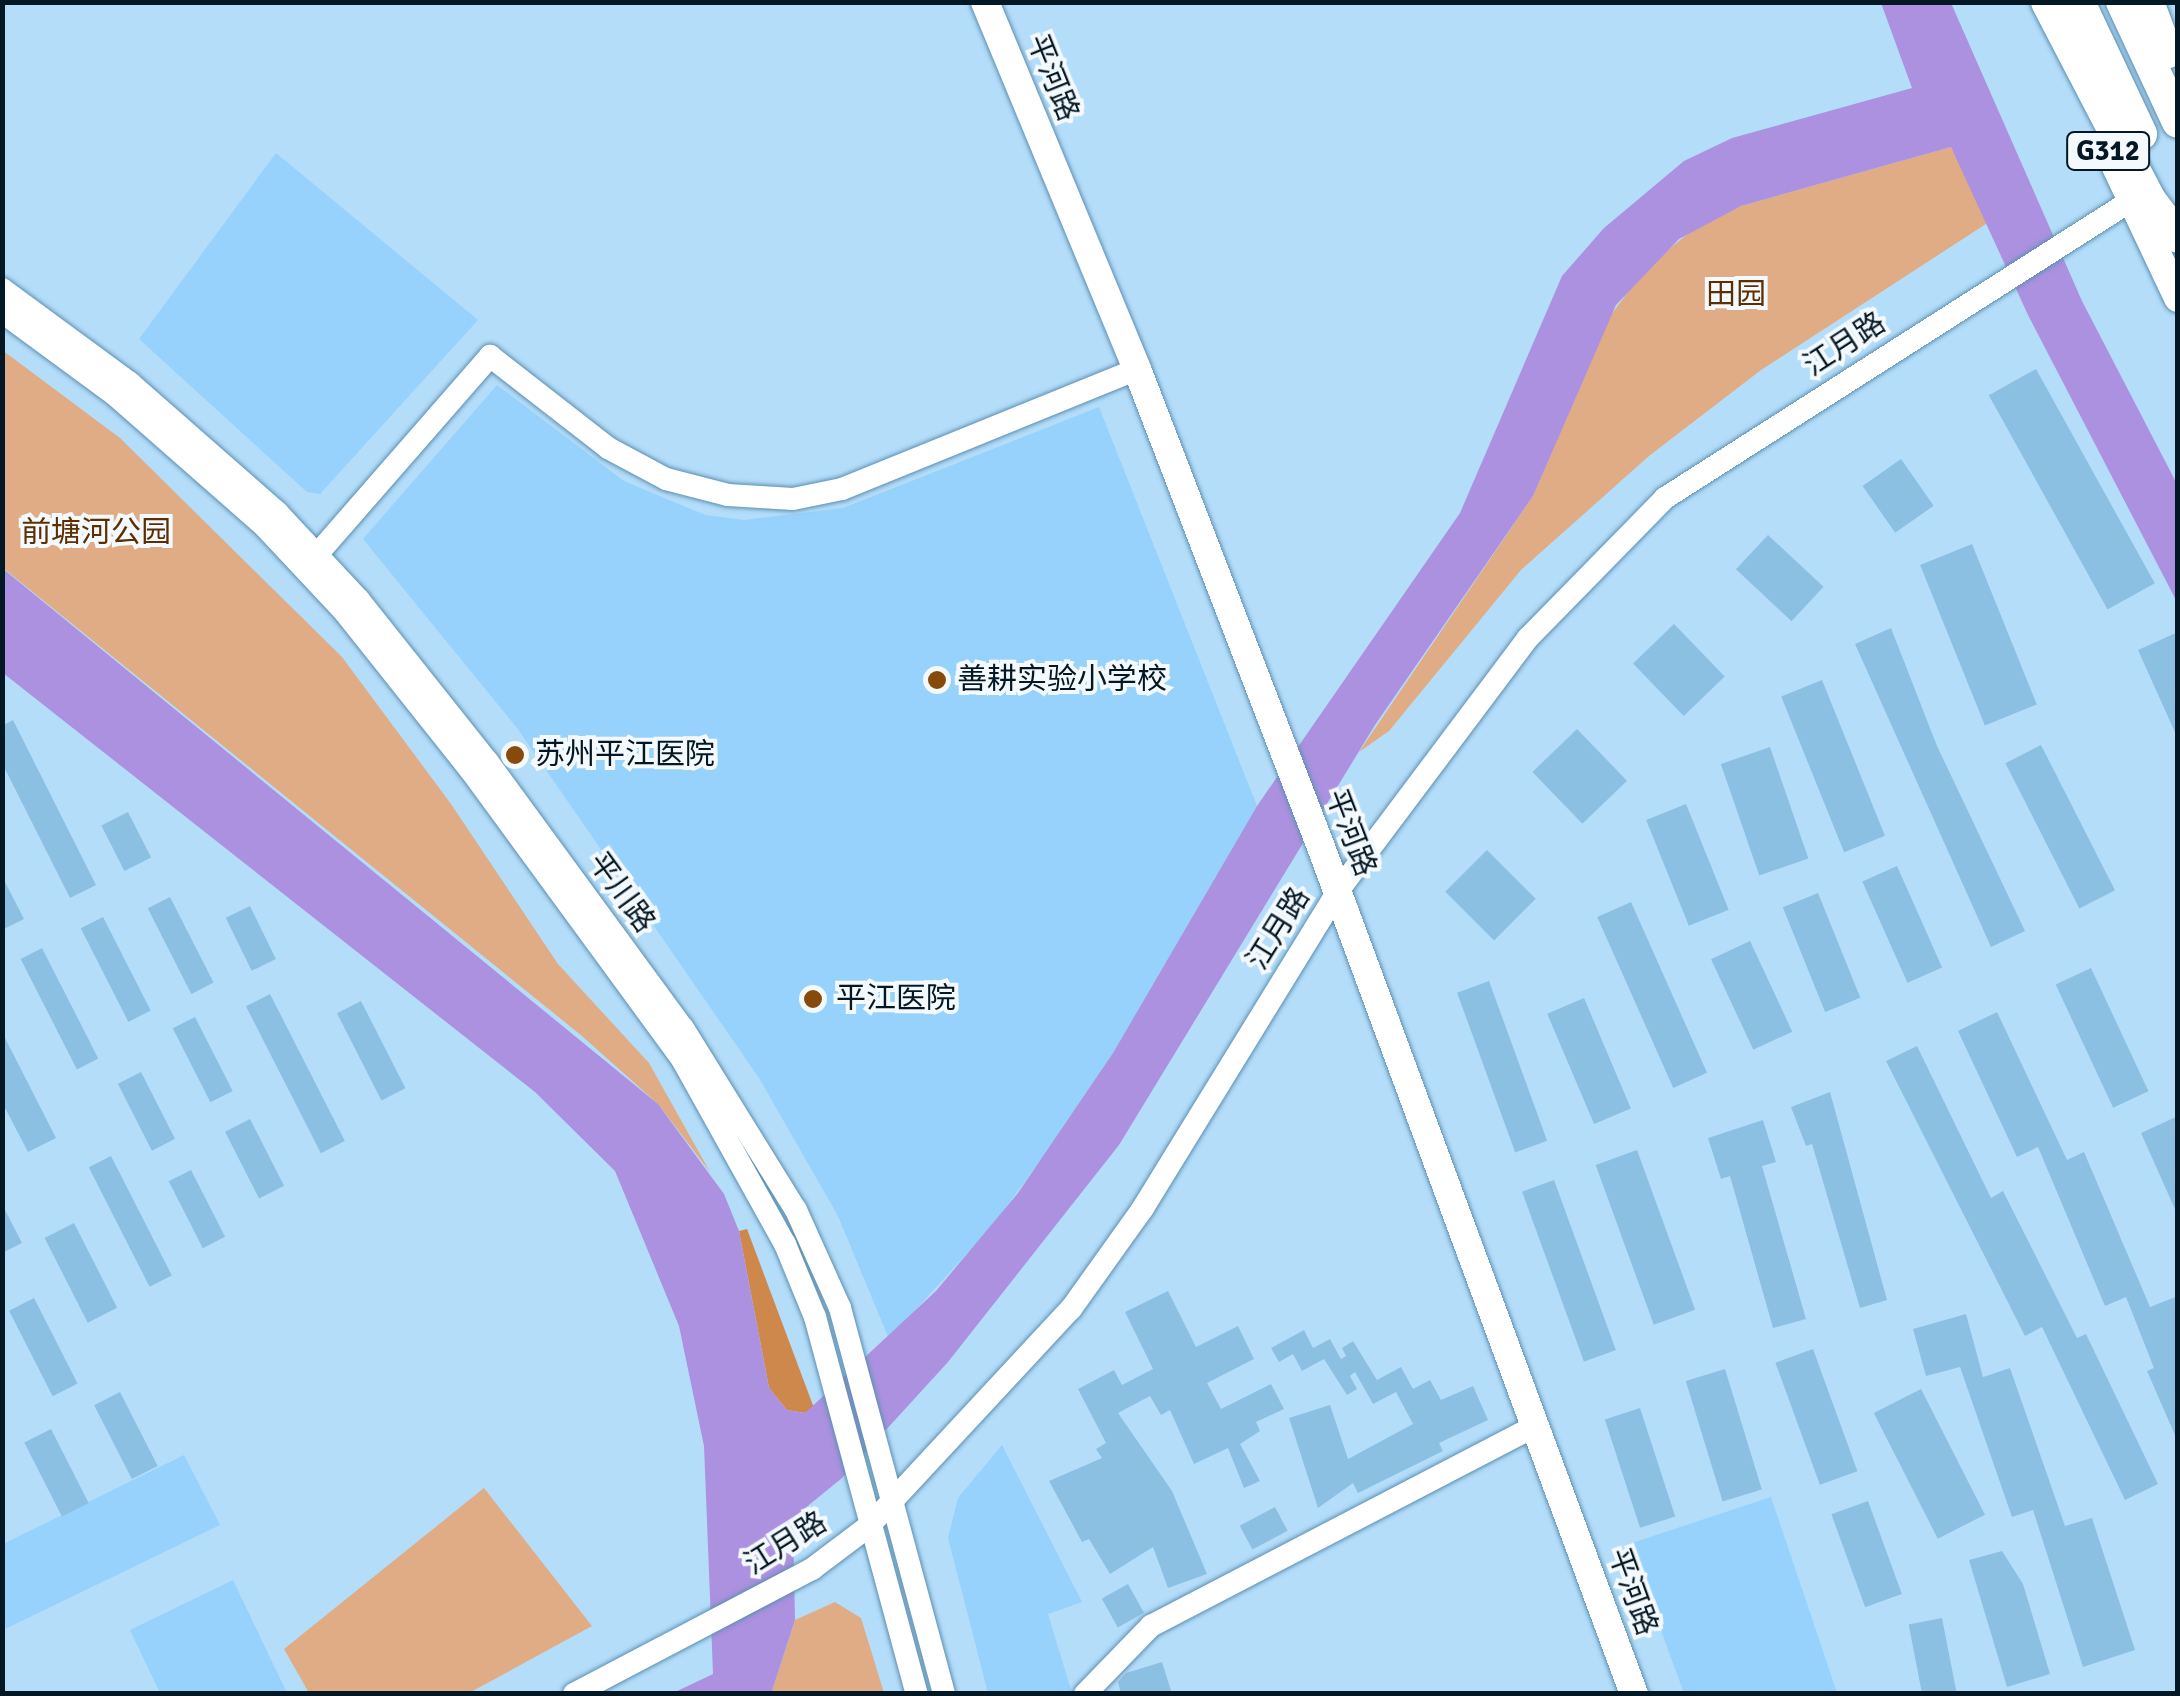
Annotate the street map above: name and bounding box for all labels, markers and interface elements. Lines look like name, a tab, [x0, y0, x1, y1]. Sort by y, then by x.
street label: 平河路	[1018, 30, 1086, 126]
road number: G312	[2066, 128, 2150, 174]
park label: 田园	[1706, 277, 1766, 313]
street label: 江月路	[1797, 305, 1893, 385]
park label: 前塘河公园	[21, 515, 171, 551]
place label: 善耕实验小学校	[957, 662, 1167, 698]
marker: 善耕实验小学校	[926, 669, 948, 691]
place label: 苏州平江医院	[535, 737, 715, 773]
marker: 苏州平江医院	[504, 744, 526, 766]
street label: 平河路	[1317, 785, 1383, 881]
street label: 平川路	[580, 846, 662, 940]
street label: 江月路	[1240, 881, 1318, 977]
place label: 平江医院	[836, 981, 956, 1017]
marker: 平江医院	[800, 986, 826, 1012]
street label: 江月路	[738, 1505, 834, 1583]
street label: 平河路	[1600, 1544, 1664, 1640]

